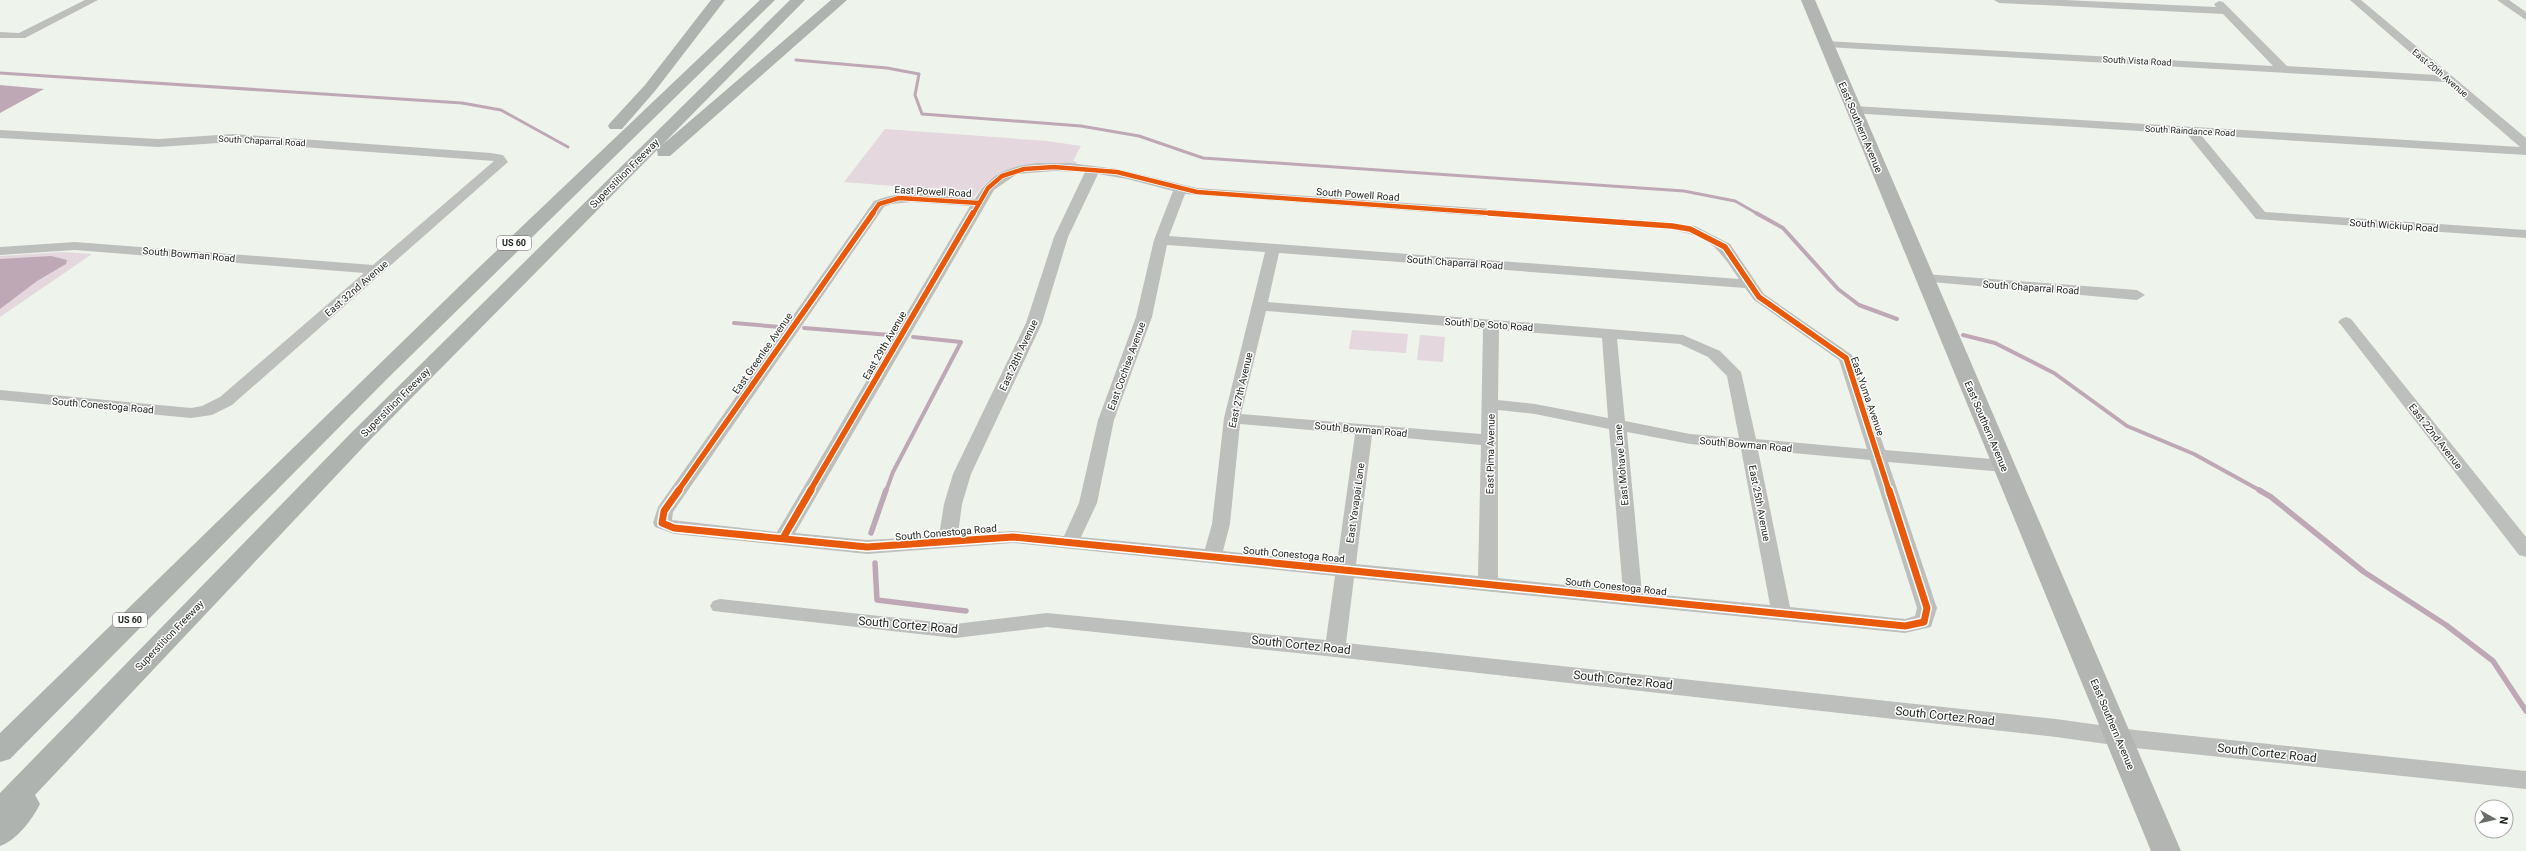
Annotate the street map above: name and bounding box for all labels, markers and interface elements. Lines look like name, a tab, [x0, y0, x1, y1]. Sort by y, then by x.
street label: East 20th Avenue	[2410, 47, 2470, 99]
street label: South Vista Road	[2102, 54, 2172, 68]
street label: East Southern Avenue	[1836, 80, 1885, 174]
street label: South Raindance Road	[2145, 124, 2235, 138]
street label: South Chaparral Road	[218, 134, 306, 148]
street label: Superstition Freeway	[588, 136, 661, 210]
street label: East Powell Road	[894, 184, 972, 199]
street label: South Powell Road	[1316, 186, 1400, 203]
street label: South Wickiup Road	[2349, 217, 2439, 234]
road number: US 60	[497, 236, 531, 250]
street label: South Bowman Road	[142, 245, 236, 264]
street label: South Chaparral Road	[1406, 254, 1504, 271]
street label: East 32nd Avenue	[323, 258, 390, 319]
street label: South Chaparral Road	[1982, 279, 2080, 296]
street label: East 29th Avenue	[860, 309, 909, 381]
street label: East Greenlee Avenue	[730, 311, 795, 396]
street label: South De Soto Road	[1444, 316, 1534, 333]
street label: East 28th Avenue	[997, 318, 1040, 393]
street label: East Cochise Avenue	[1105, 321, 1148, 412]
street label: East 27th Avenue	[1226, 351, 1255, 429]
street label: East Yuma Avenue	[1849, 355, 1886, 437]
street label: Superstition Freeway	[359, 365, 432, 439]
street label: East Southern Avenue	[1962, 379, 2011, 473]
street label: South Conestoga Road	[52, 396, 154, 415]
street label: East 22nd Avenue	[2407, 402, 2464, 471]
street label: East Pima Avenue	[1484, 414, 1497, 494]
street label: South Bowman Road	[1314, 420, 1408, 439]
street label: East Mohave Lane	[1612, 424, 1631, 506]
street label: South Bowman Road	[1699, 435, 1793, 454]
street label: East Yavapai Lane	[1344, 462, 1367, 544]
street label: East 25th Avenue	[1747, 464, 1772, 542]
street label: South Conestoga Road	[895, 523, 997, 542]
street label: South Conestoga Road	[1243, 545, 1345, 564]
street label: South Conestoga Road	[1565, 576, 1667, 597]
street label: Superstition Freeway	[133, 598, 206, 673]
road number: US 60	[113, 613, 147, 627]
street label: South Cortez Road	[858, 614, 958, 636]
street label: South Cortez Road	[1251, 633, 1351, 657]
street label: South Cortez Road	[1573, 668, 1673, 692]
street label: East Southern Avenue	[2088, 677, 2137, 771]
street label: South Cortez Road	[1895, 704, 1995, 728]
street label: South Cortez Road	[2217, 741, 2317, 765]
north arrow	[2474, 799, 2514, 839]
text: N	[2496, 816, 2510, 825]

